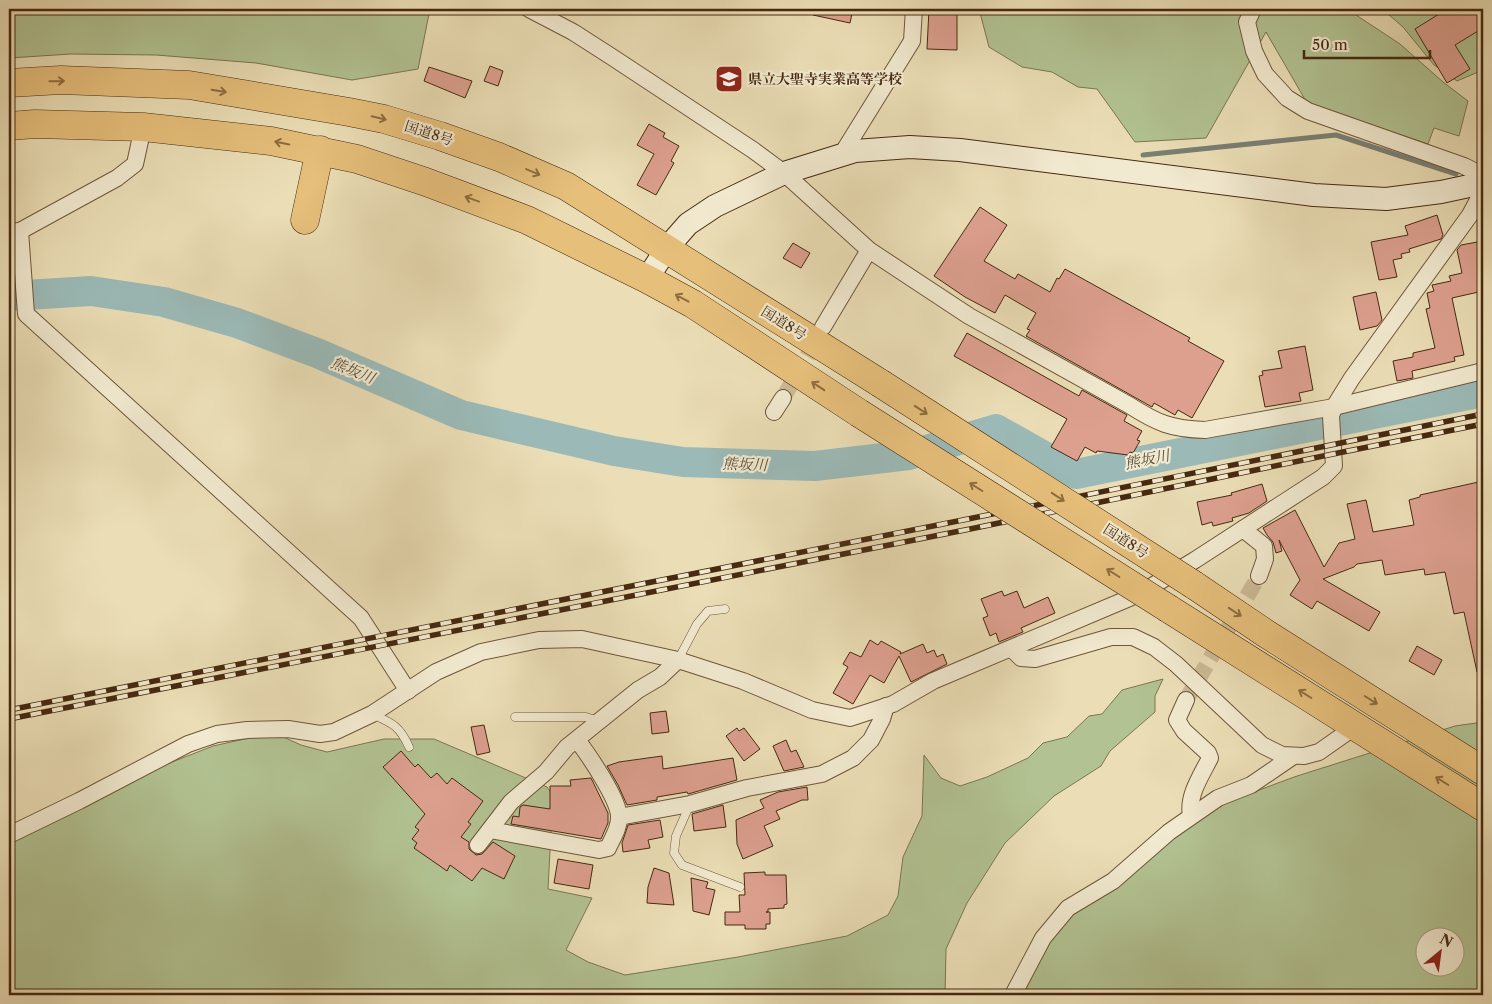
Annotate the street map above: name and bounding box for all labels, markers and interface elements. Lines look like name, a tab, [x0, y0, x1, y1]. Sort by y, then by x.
scale bar	[1304, 28, 1431, 60]
text: 50 m	[1312, 35, 1348, 54]
school or university icon: 県立大聖寺実業高等学校	[714, 64, 744, 94]
place label: 県立大聖寺実業高等学校	[748, 70, 902, 88]
one-way arrow	[49, 76, 65, 86]
one-way arrow	[211, 86, 227, 96]
one-way arrow	[371, 114, 387, 123]
street label: 国道8号	[402, 117, 456, 149]
one-way arrow	[275, 138, 291, 147]
one-way arrow	[525, 167, 540, 177]
one-way arrow	[464, 194, 480, 203]
one-way arrow	[675, 292, 689, 302]
street label: 国道8号	[758, 302, 810, 344]
water label: 熊坂川	[329, 353, 379, 388]
one-way arrow	[811, 381, 825, 391]
one-way arrow	[913, 405, 927, 415]
water label: 熊坂川	[1123, 445, 1173, 473]
water label: 熊坂川	[722, 454, 770, 474]
one-way arrow	[969, 482, 983, 492]
one-way arrow	[1050, 493, 1064, 503]
street label: 国道8号	[1100, 520, 1152, 562]
one-way arrow	[1107, 568, 1121, 578]
one-way arrow	[1227, 607, 1241, 617]
one-way arrow	[1298, 689, 1312, 699]
one-way arrow	[1364, 695, 1378, 705]
one-way arrow	[1435, 775, 1449, 786]
north arrow	[1414, 926, 1464, 976]
text: N	[1437, 930, 1456, 951]

